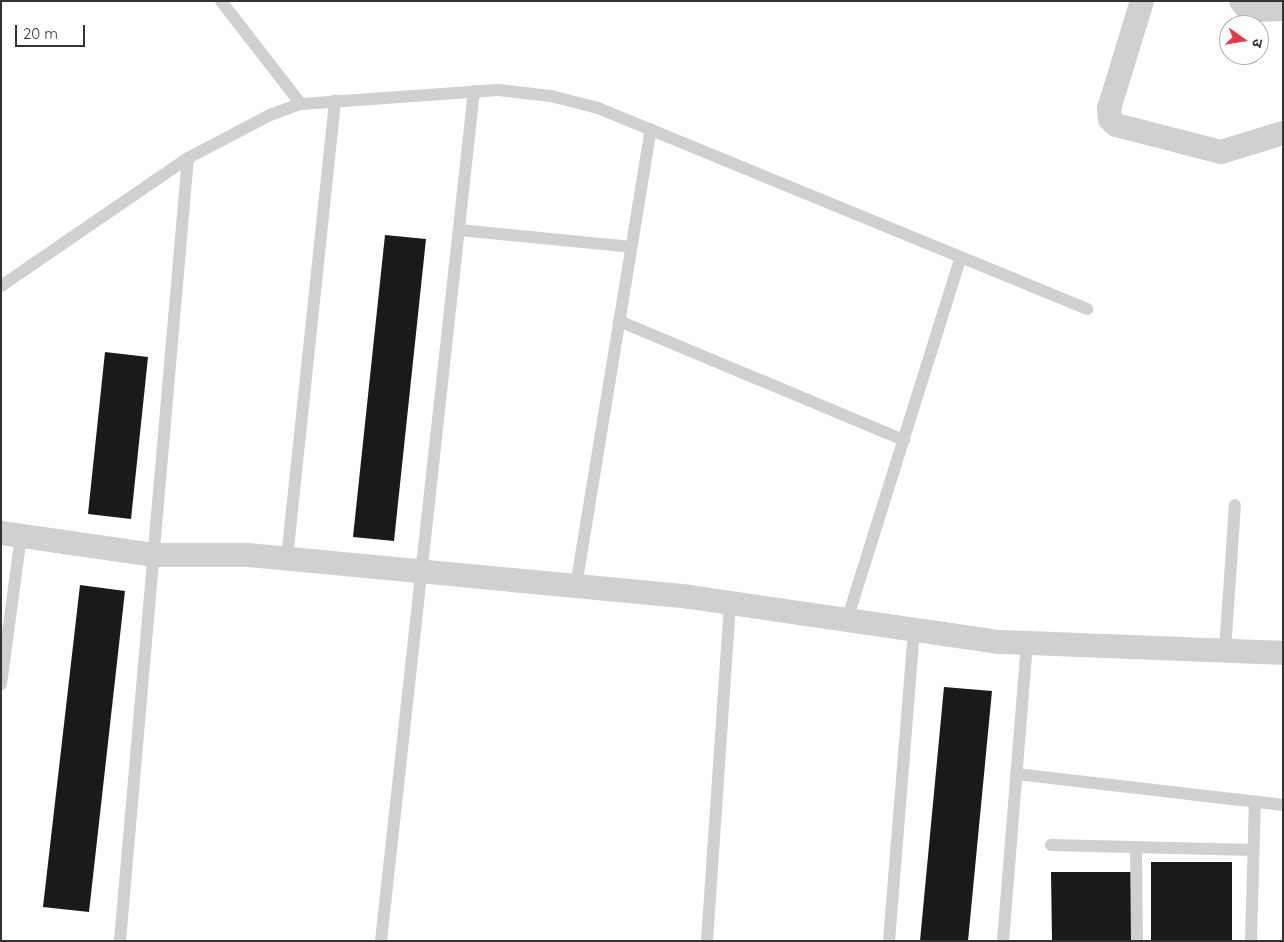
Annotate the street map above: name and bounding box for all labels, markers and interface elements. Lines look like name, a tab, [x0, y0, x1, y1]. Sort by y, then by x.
scale bar	[18, 15, 88, 47]
north arrow	[1219, 15, 1269, 65]
text: 20 m	[23, 24, 58, 43]
text: उ	[1248, 37, 1267, 49]

